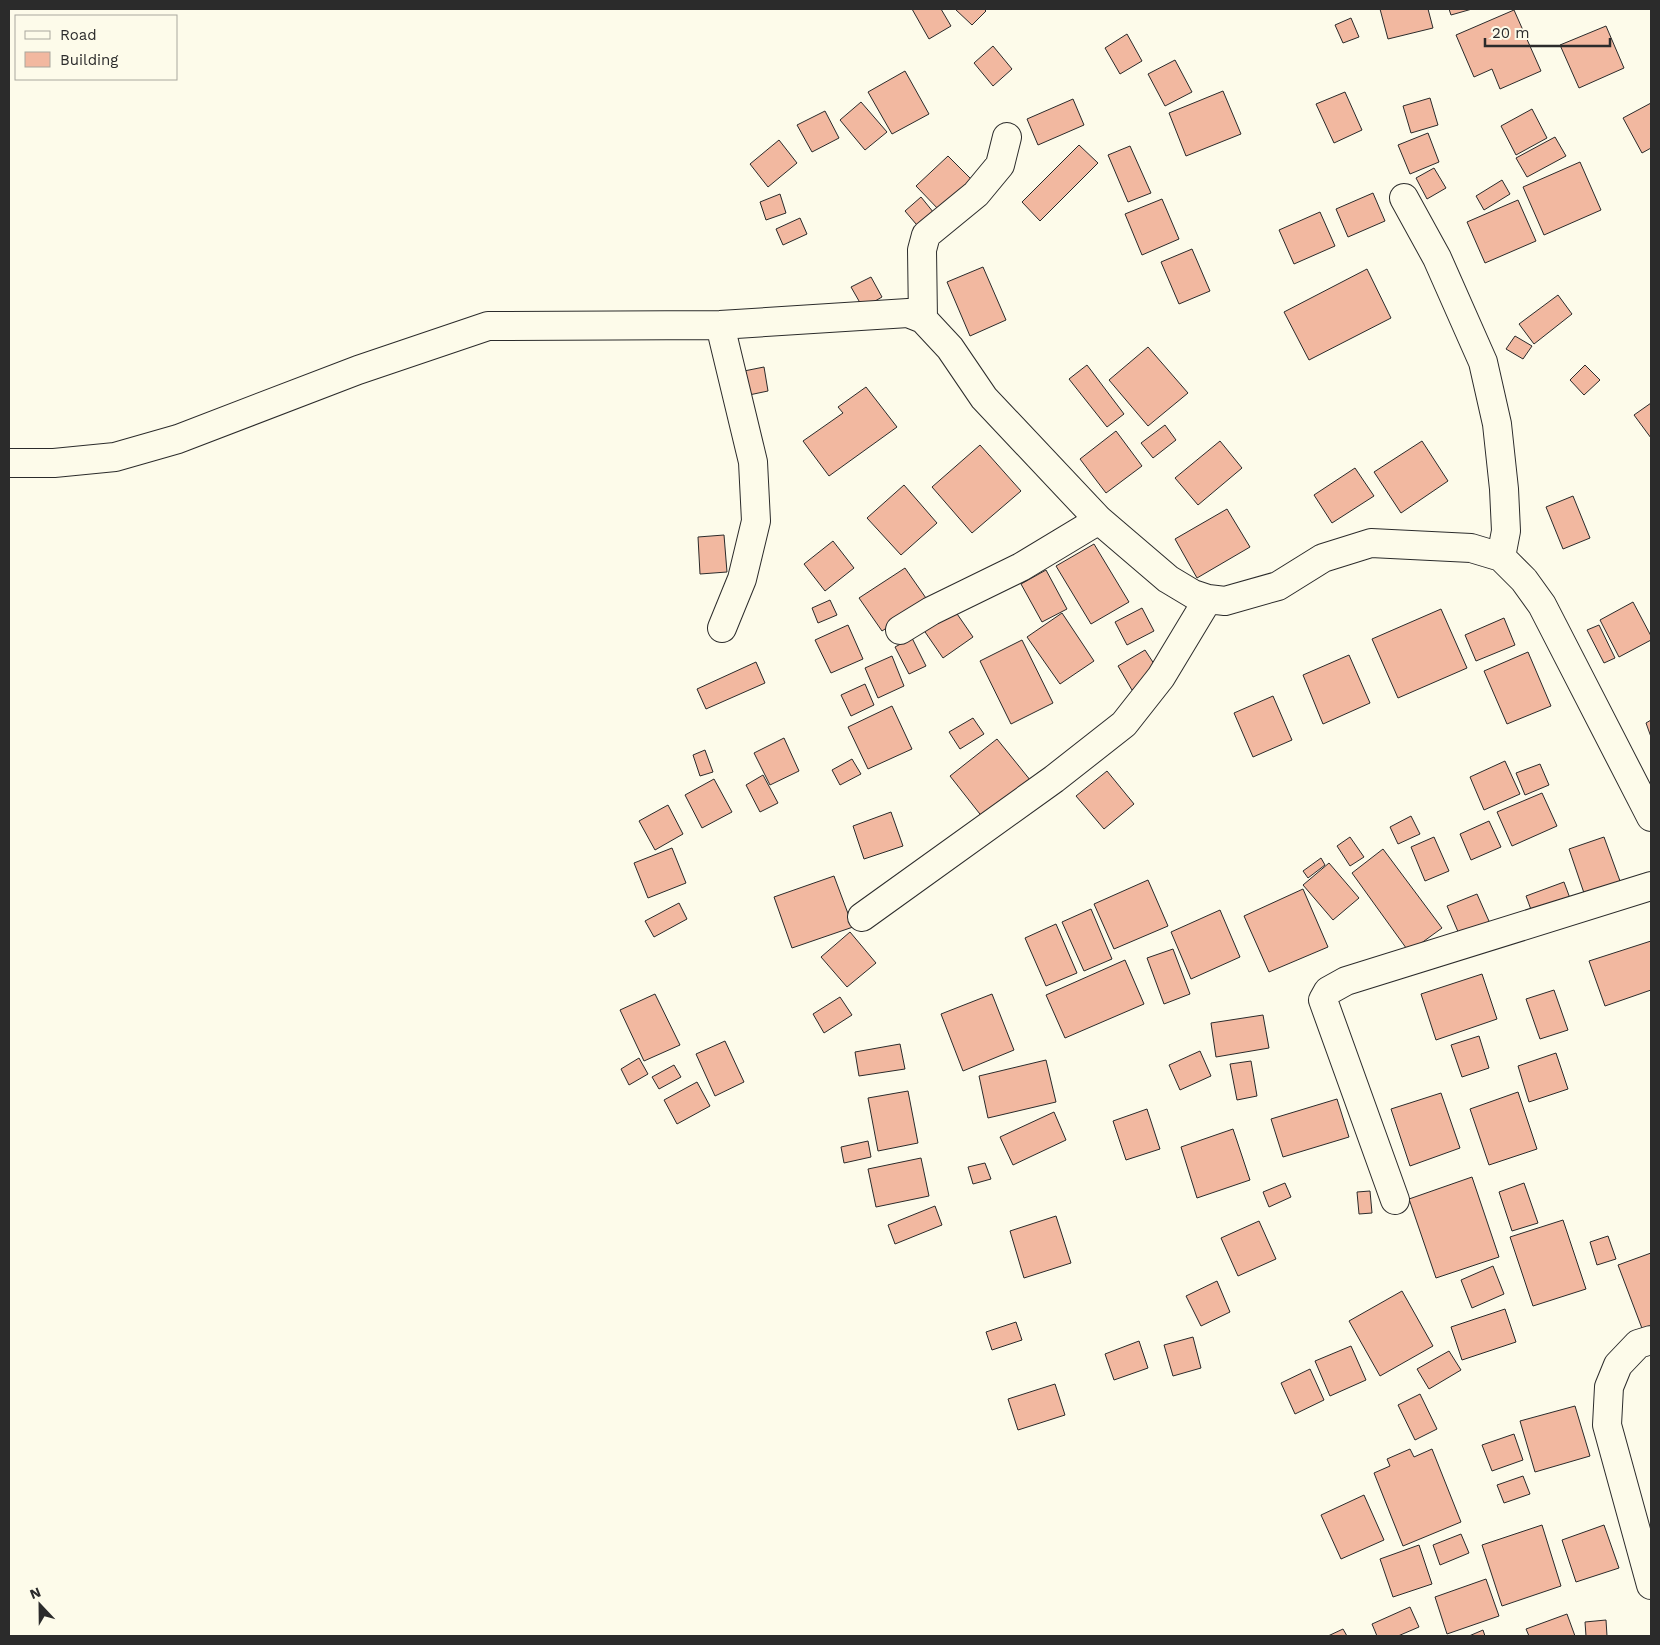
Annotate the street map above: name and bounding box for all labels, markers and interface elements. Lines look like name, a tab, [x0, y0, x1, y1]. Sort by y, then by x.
legend	[15, 15, 178, 80]
scale bar	[1485, 15, 1610, 47]
text: 20 m	[1492, 24, 1530, 42]
text: Road	[60, 26, 97, 44]
text: Building	[60, 51, 118, 69]
north arrow	[15, 1580, 65, 1630]
text: N	[27, 1584, 43, 1602]

